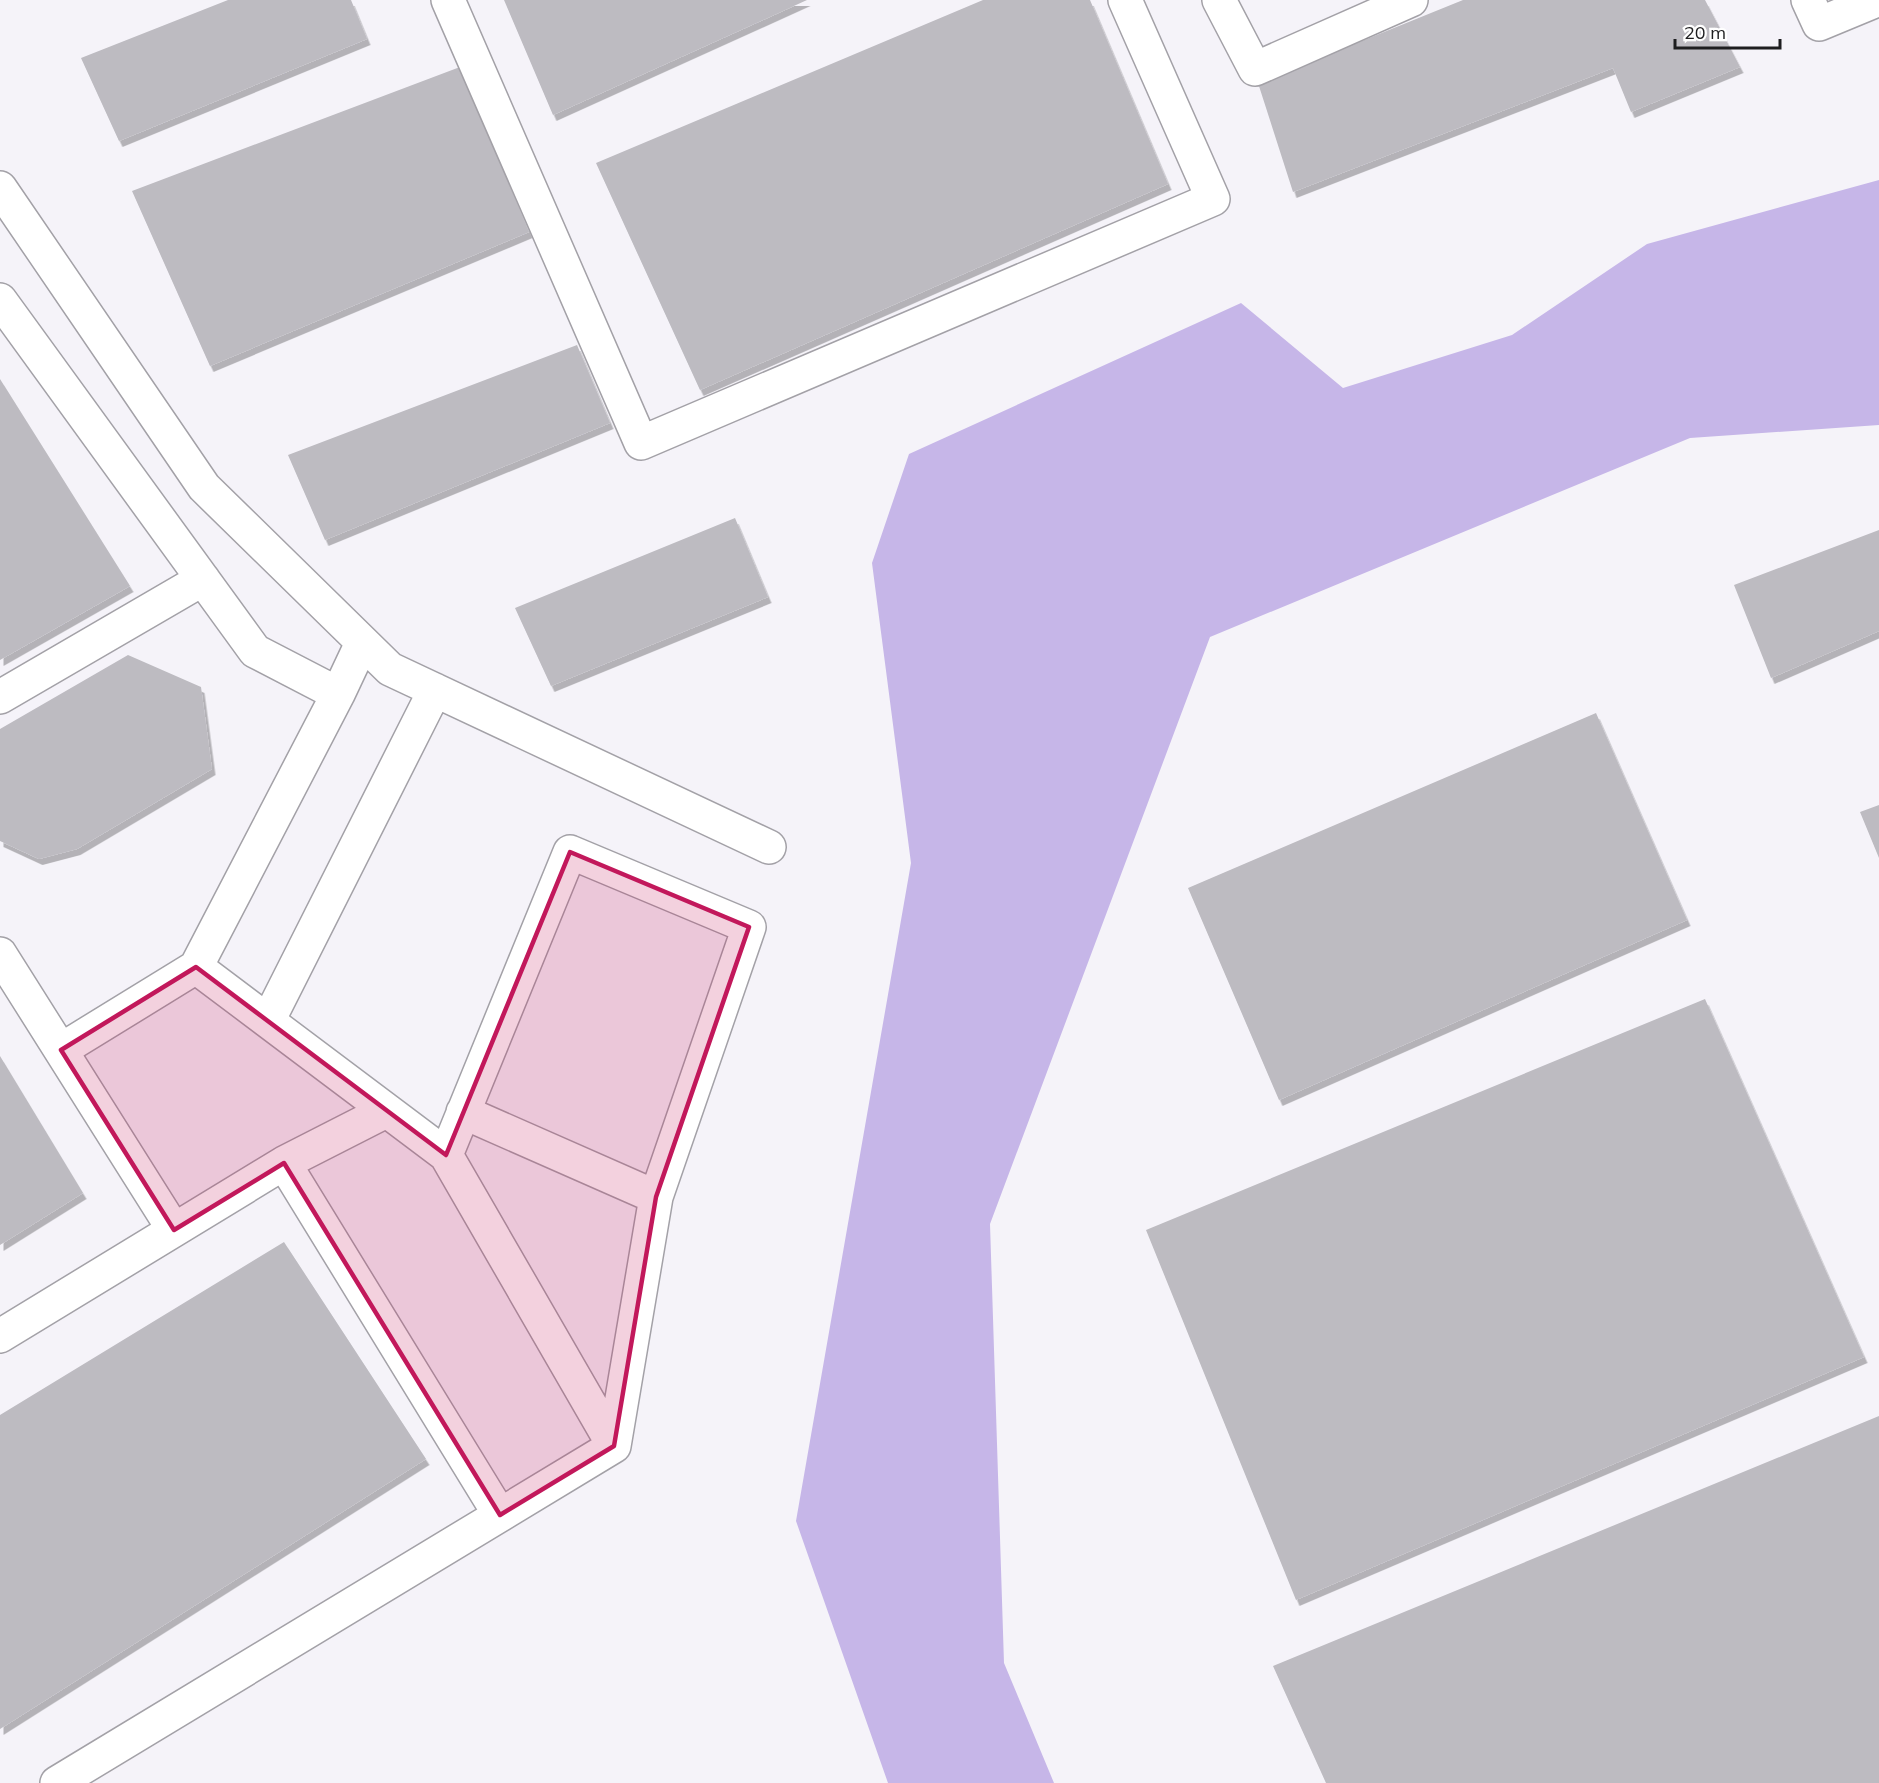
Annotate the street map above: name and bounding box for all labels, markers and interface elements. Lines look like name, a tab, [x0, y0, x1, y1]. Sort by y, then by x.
scale bar	[1675, 12, 1780, 50]
text: 20 m	[1684, 21, 1726, 44]

